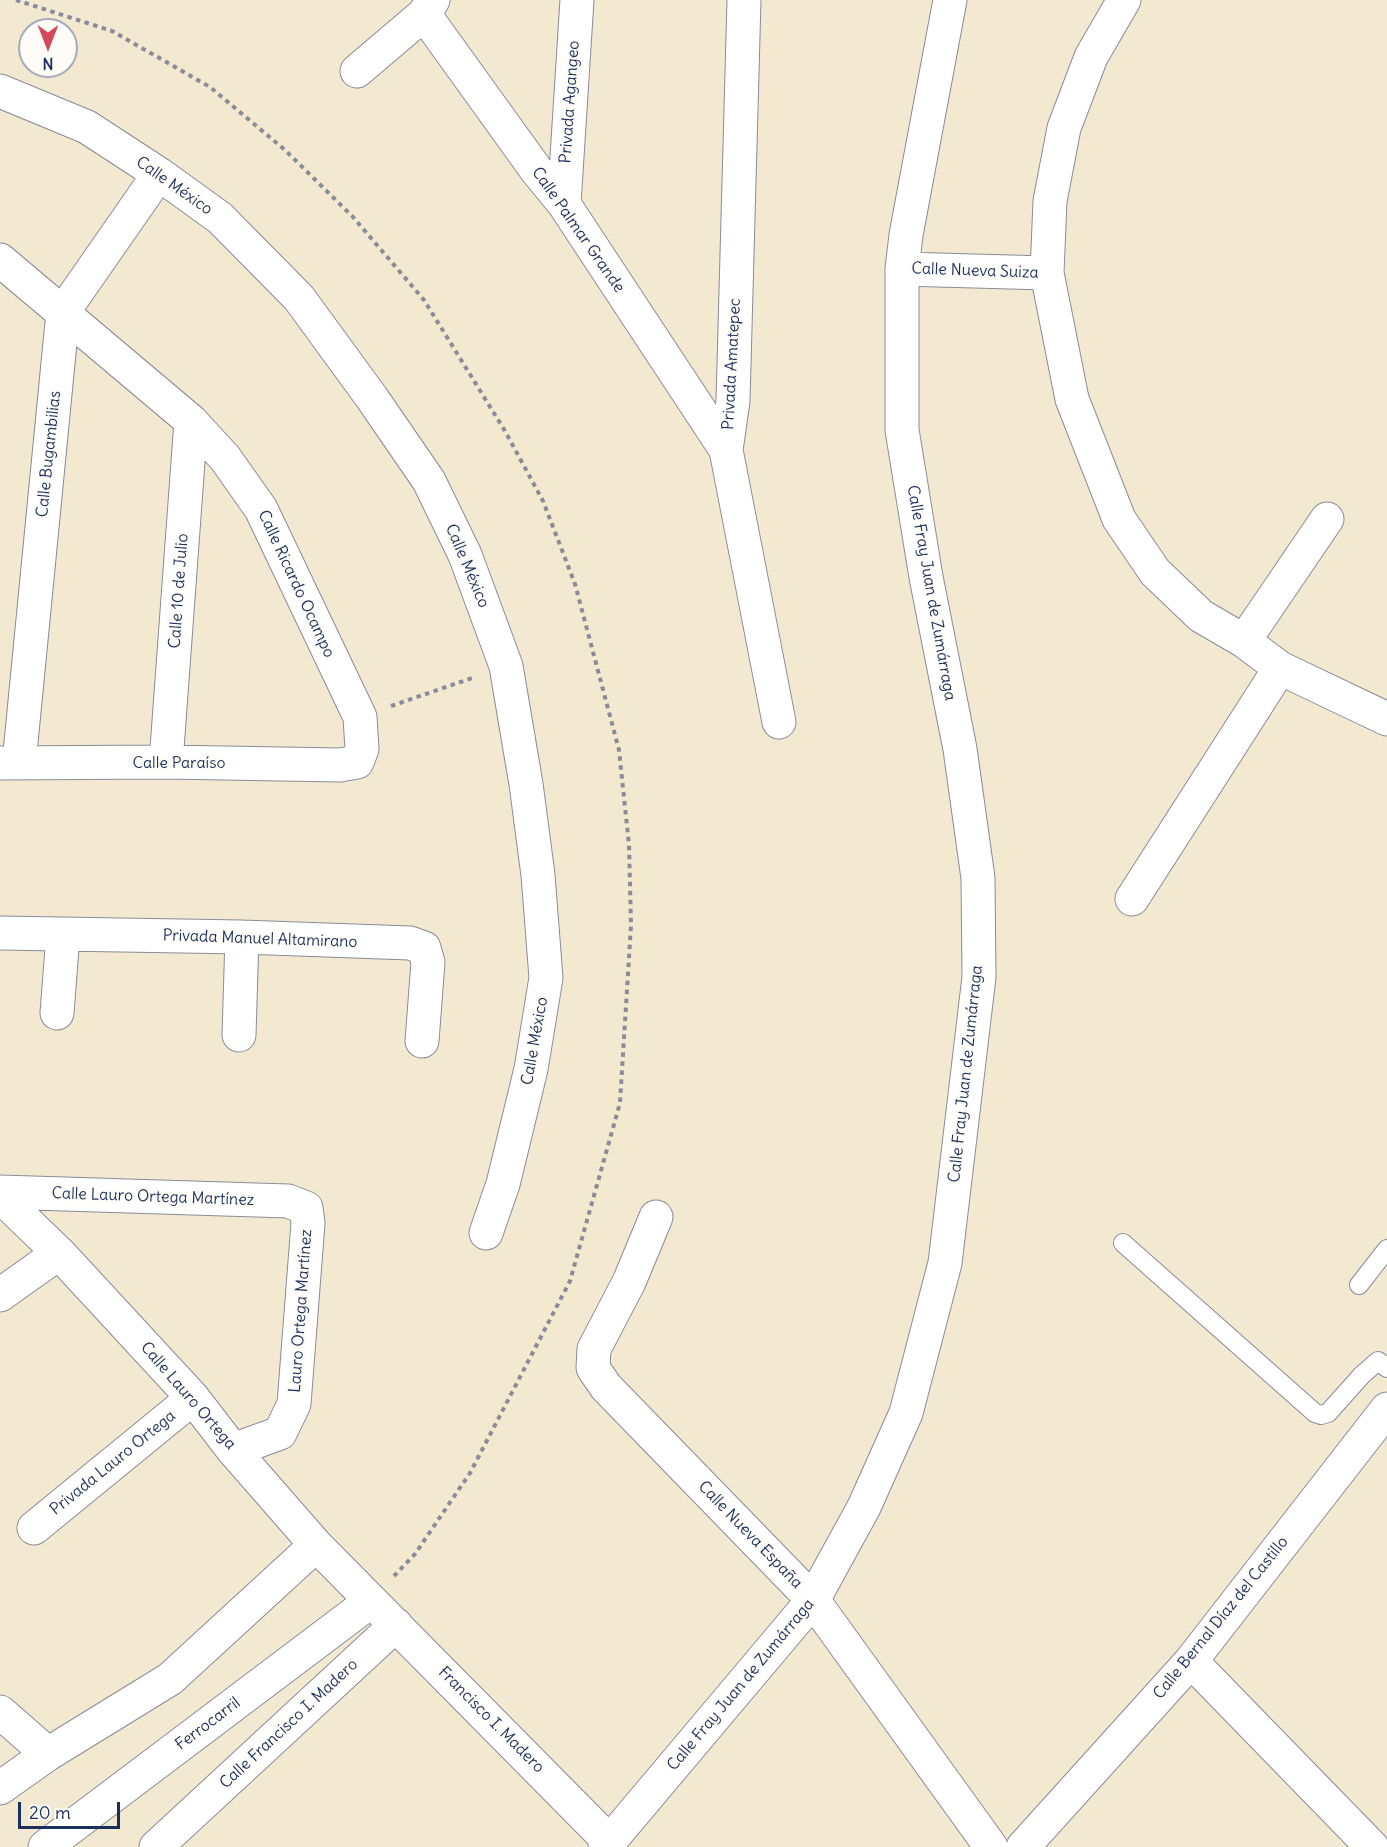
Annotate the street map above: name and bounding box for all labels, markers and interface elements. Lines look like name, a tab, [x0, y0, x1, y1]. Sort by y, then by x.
north arrow	[18, 18, 78, 78]
street label: Privada Agangeo	[556, 40, 584, 164]
text: N	[42, 54, 54, 74]
street label: Calle México	[132, 153, 216, 219]
street label: Calle Palmar Grande	[527, 164, 629, 296]
street label: Calle Nueva Suiza	[911, 259, 1039, 283]
street label: Privada Amatepec	[719, 298, 745, 430]
street label: Calle Bugambilias	[33, 390, 65, 518]
street label: Calle Fray Juan de Zumárraga	[903, 484, 959, 702]
street label: Calle Ricardo Ocampo	[253, 507, 339, 661]
street label: Calle México	[441, 521, 493, 611]
street label: Calle 10 de Julio	[165, 533, 193, 649]
street label: Calle Paraíso	[133, 753, 225, 773]
street label: Privada Manuel Altamirano	[162, 926, 358, 952]
street label: Calle Fray Juan de Zumárraga	[945, 964, 987, 1184]
street label: Calle México	[518, 995, 552, 1087]
street label: Calle Lauro Ortega Martínez	[51, 1184, 255, 1210]
street label: Lauro Ortega Martínez	[286, 1229, 316, 1393]
street label: Calle Lauro Ortega	[136, 1338, 240, 1454]
street label: Privada Lauro Ortega	[46, 1407, 180, 1519]
street label: Calle Nueva España	[694, 1477, 806, 1593]
street label: Calle Bernal Díaz del Castillo	[1150, 1533, 1292, 1703]
street label: Calle Fray Juan de Zumárraga	[663, 1595, 819, 1775]
street label: Calle Francisco I. Madero	[216, 1655, 362, 1793]
street label: Francisco I. Madero	[434, 1663, 548, 1777]
street label: Ferrocarril	[172, 1693, 244, 1755]
scale bar	[21, 1790, 123, 1828]
text: 20 m	[29, 1801, 71, 1824]

